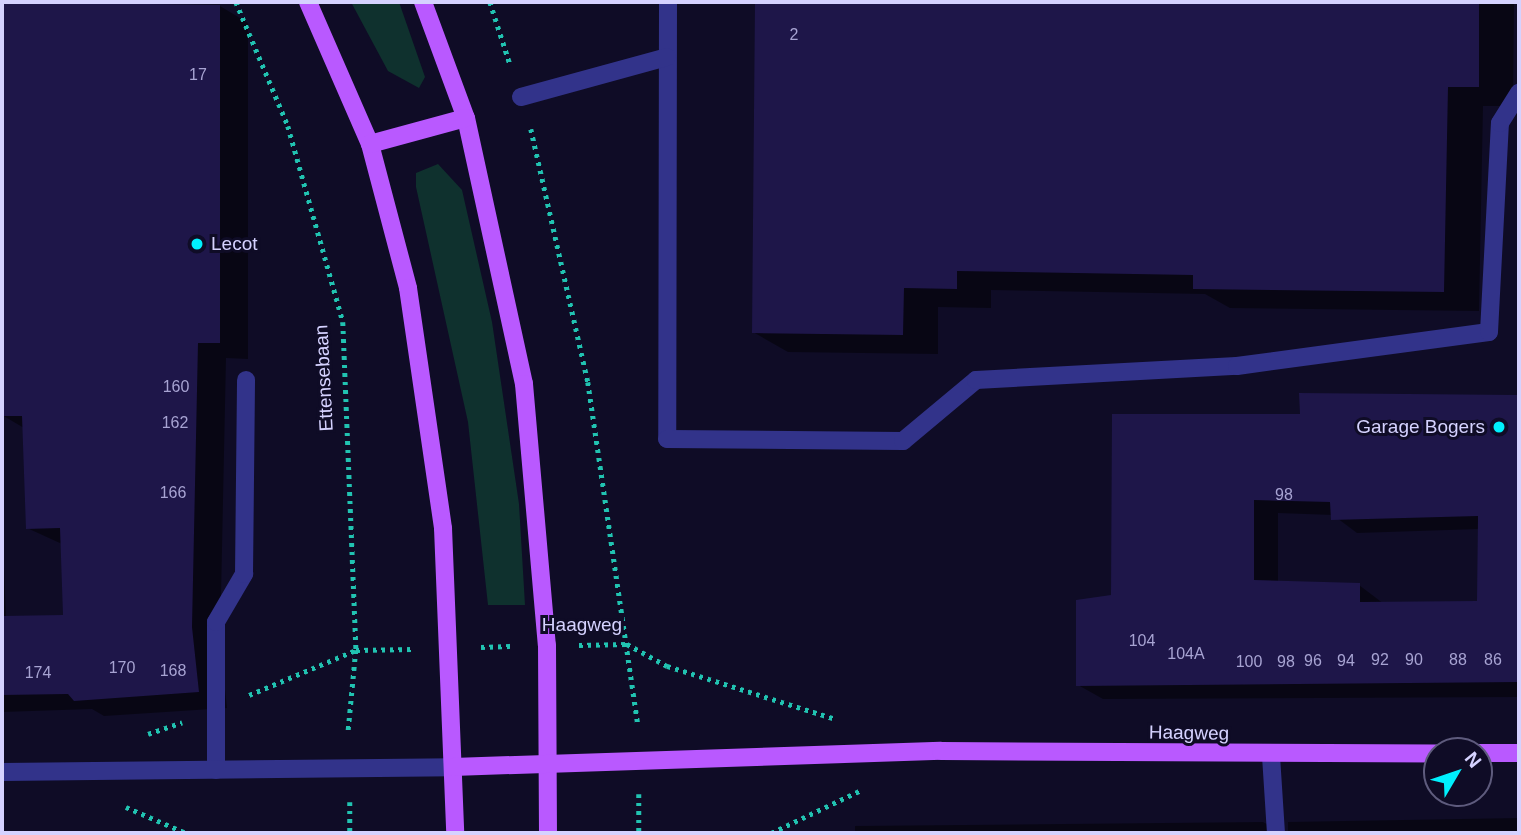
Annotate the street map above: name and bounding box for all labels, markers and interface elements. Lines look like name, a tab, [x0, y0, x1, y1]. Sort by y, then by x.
house number: 2	[790, 25, 798, 45]
house number: 17	[189, 65, 207, 85]
place label: Lecot	[211, 233, 257, 255]
marker: Lecot	[189, 236, 205, 252]
street label: Ettensebaan	[310, 324, 338, 432]
house number: 160	[163, 377, 189, 397]
house number: 162	[162, 413, 188, 433]
place label: Garage Bogers	[1356, 416, 1485, 438]
marker: Garage Bogers	[1491, 419, 1507, 435]
house number: 166	[160, 483, 186, 503]
house number: 98	[1275, 485, 1293, 505]
street label: Haagweg	[542, 614, 622, 636]
house number: 104	[1129, 631, 1155, 651]
house number: 104A	[1167, 644, 1205, 664]
house number: 92	[1371, 650, 1389, 670]
house number: 90	[1405, 650, 1423, 670]
house number: 88	[1449, 650, 1467, 670]
house number: 86	[1484, 650, 1502, 670]
house number: 96	[1304, 651, 1322, 671]
house number: 94	[1337, 651, 1355, 671]
house number: 100	[1236, 652, 1262, 672]
house number: 98	[1277, 652, 1295, 672]
house number: 170	[109, 658, 135, 678]
house number: 168	[160, 661, 186, 681]
house number: 174	[25, 663, 51, 683]
street label: Haagweg	[1149, 721, 1229, 745]
north arrow	[1423, 737, 1493, 807]
text: N	[1461, 748, 1486, 772]

